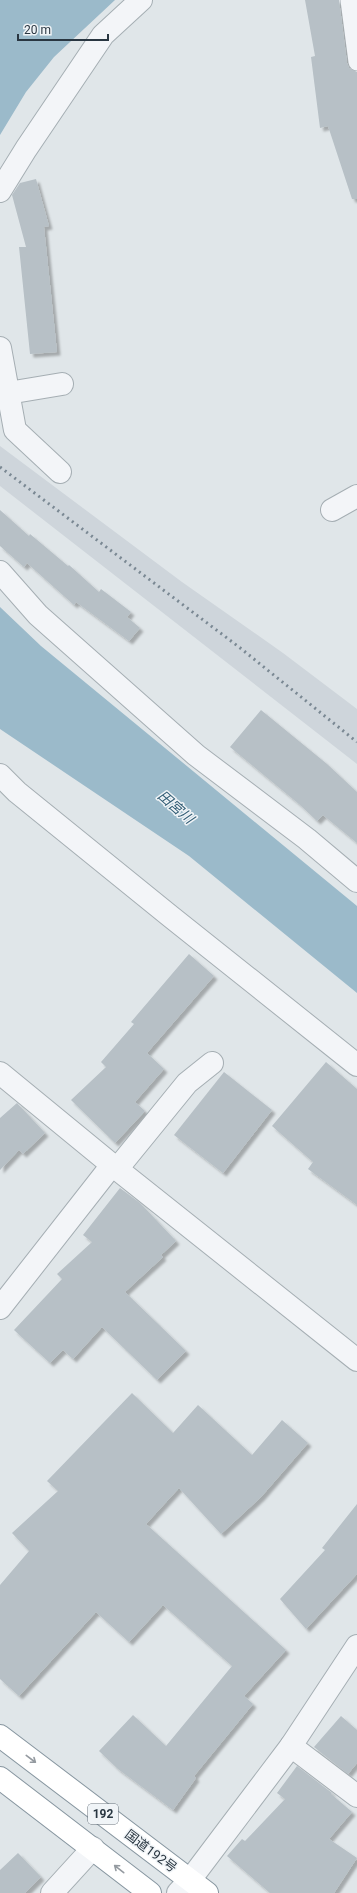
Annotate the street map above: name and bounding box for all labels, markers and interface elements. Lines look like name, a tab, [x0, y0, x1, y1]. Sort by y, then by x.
scale bar	[18, 16, 108, 42]
text: 20 m	[24, 23, 51, 37]
water label: 田宮川	[155, 787, 199, 828]
one-way arrow	[25, 1755, 36, 1764]
road number: 192	[88, 1804, 118, 1824]
street label: 国道192号	[122, 1827, 180, 1875]
one-way arrow	[114, 1865, 125, 1873]

